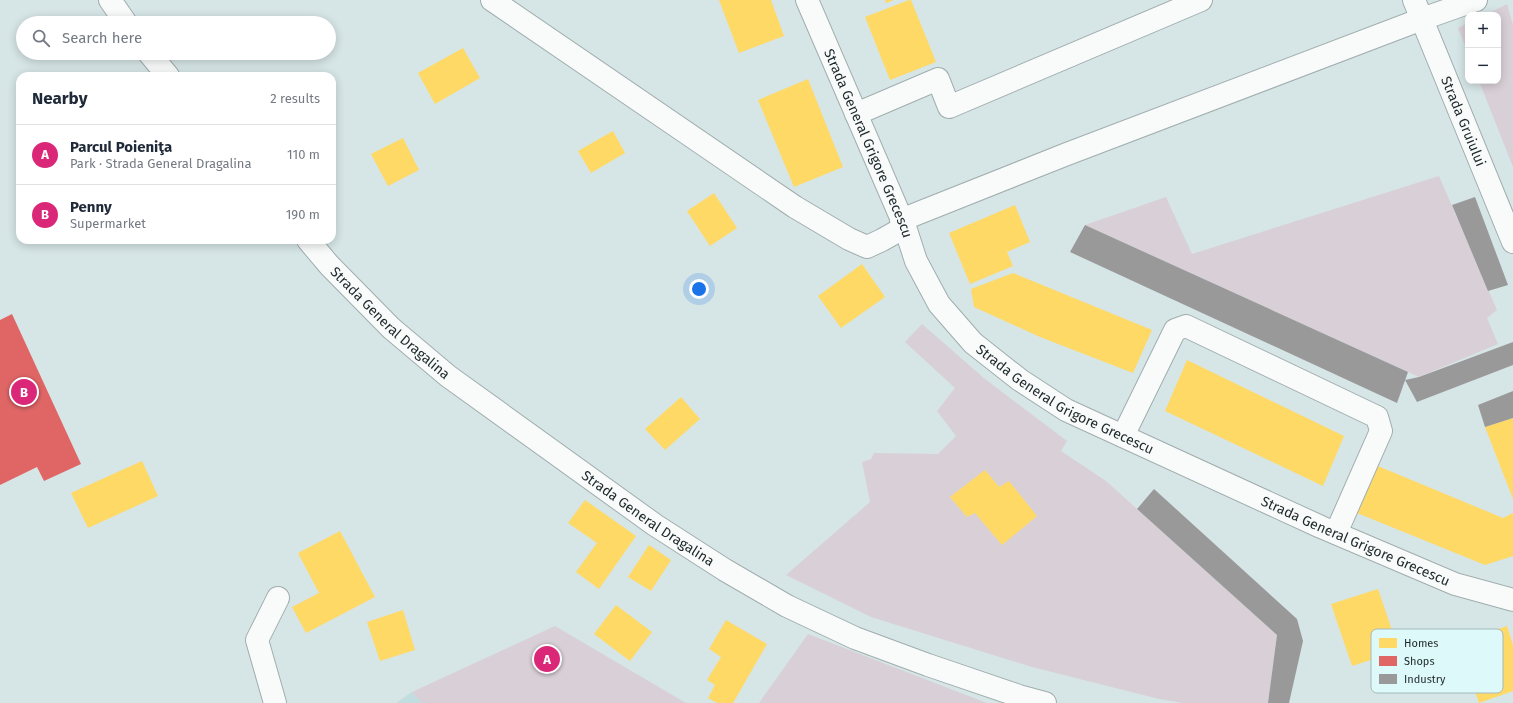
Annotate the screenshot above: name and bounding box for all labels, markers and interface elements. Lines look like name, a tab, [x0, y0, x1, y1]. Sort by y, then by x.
map controls	[1465, 12, 1501, 84]
button: +	[1465, 12, 1501, 48]
search box	[16, 16, 336, 60]
icon: search	[30, 27, 52, 49]
text: Search here	[62, 29, 142, 47]
street label: Strada General Grigore Grecescu	[821, 46, 916, 240]
button: −	[1465, 48, 1501, 84]
street label: Strada Gruiului	[1438, 74, 1490, 169]
text: Nearby	[32, 88, 87, 109]
text: 2 results	[270, 91, 320, 106]
text: Parcul Poieniţa	[70, 138, 172, 156]
text: A	[41, 147, 49, 162]
text: 110 m	[287, 147, 320, 162]
text: Park · Strada General Dragalina	[70, 156, 252, 171]
text: Penny	[70, 198, 112, 216]
text: B	[41, 207, 49, 222]
text: 190 m	[286, 207, 320, 222]
text: Supermarket	[70, 216, 146, 231]
street label: Strada General Dragalina	[327, 263, 454, 383]
your location	[689, 279, 709, 299]
street label: Strada General Grigore Grecescu	[973, 340, 1157, 458]
pin: B	[11, 377, 37, 407]
street label: Strada General Dragalina	[578, 467, 718, 570]
street label: Strada General Grigore Grecescu	[1259, 492, 1452, 589]
legend	[1371, 629, 1503, 693]
text: Homes	[1404, 637, 1438, 650]
pin: A	[534, 644, 560, 674]
text: Shops	[1404, 655, 1435, 668]
text: Industry	[1404, 673, 1446, 686]

